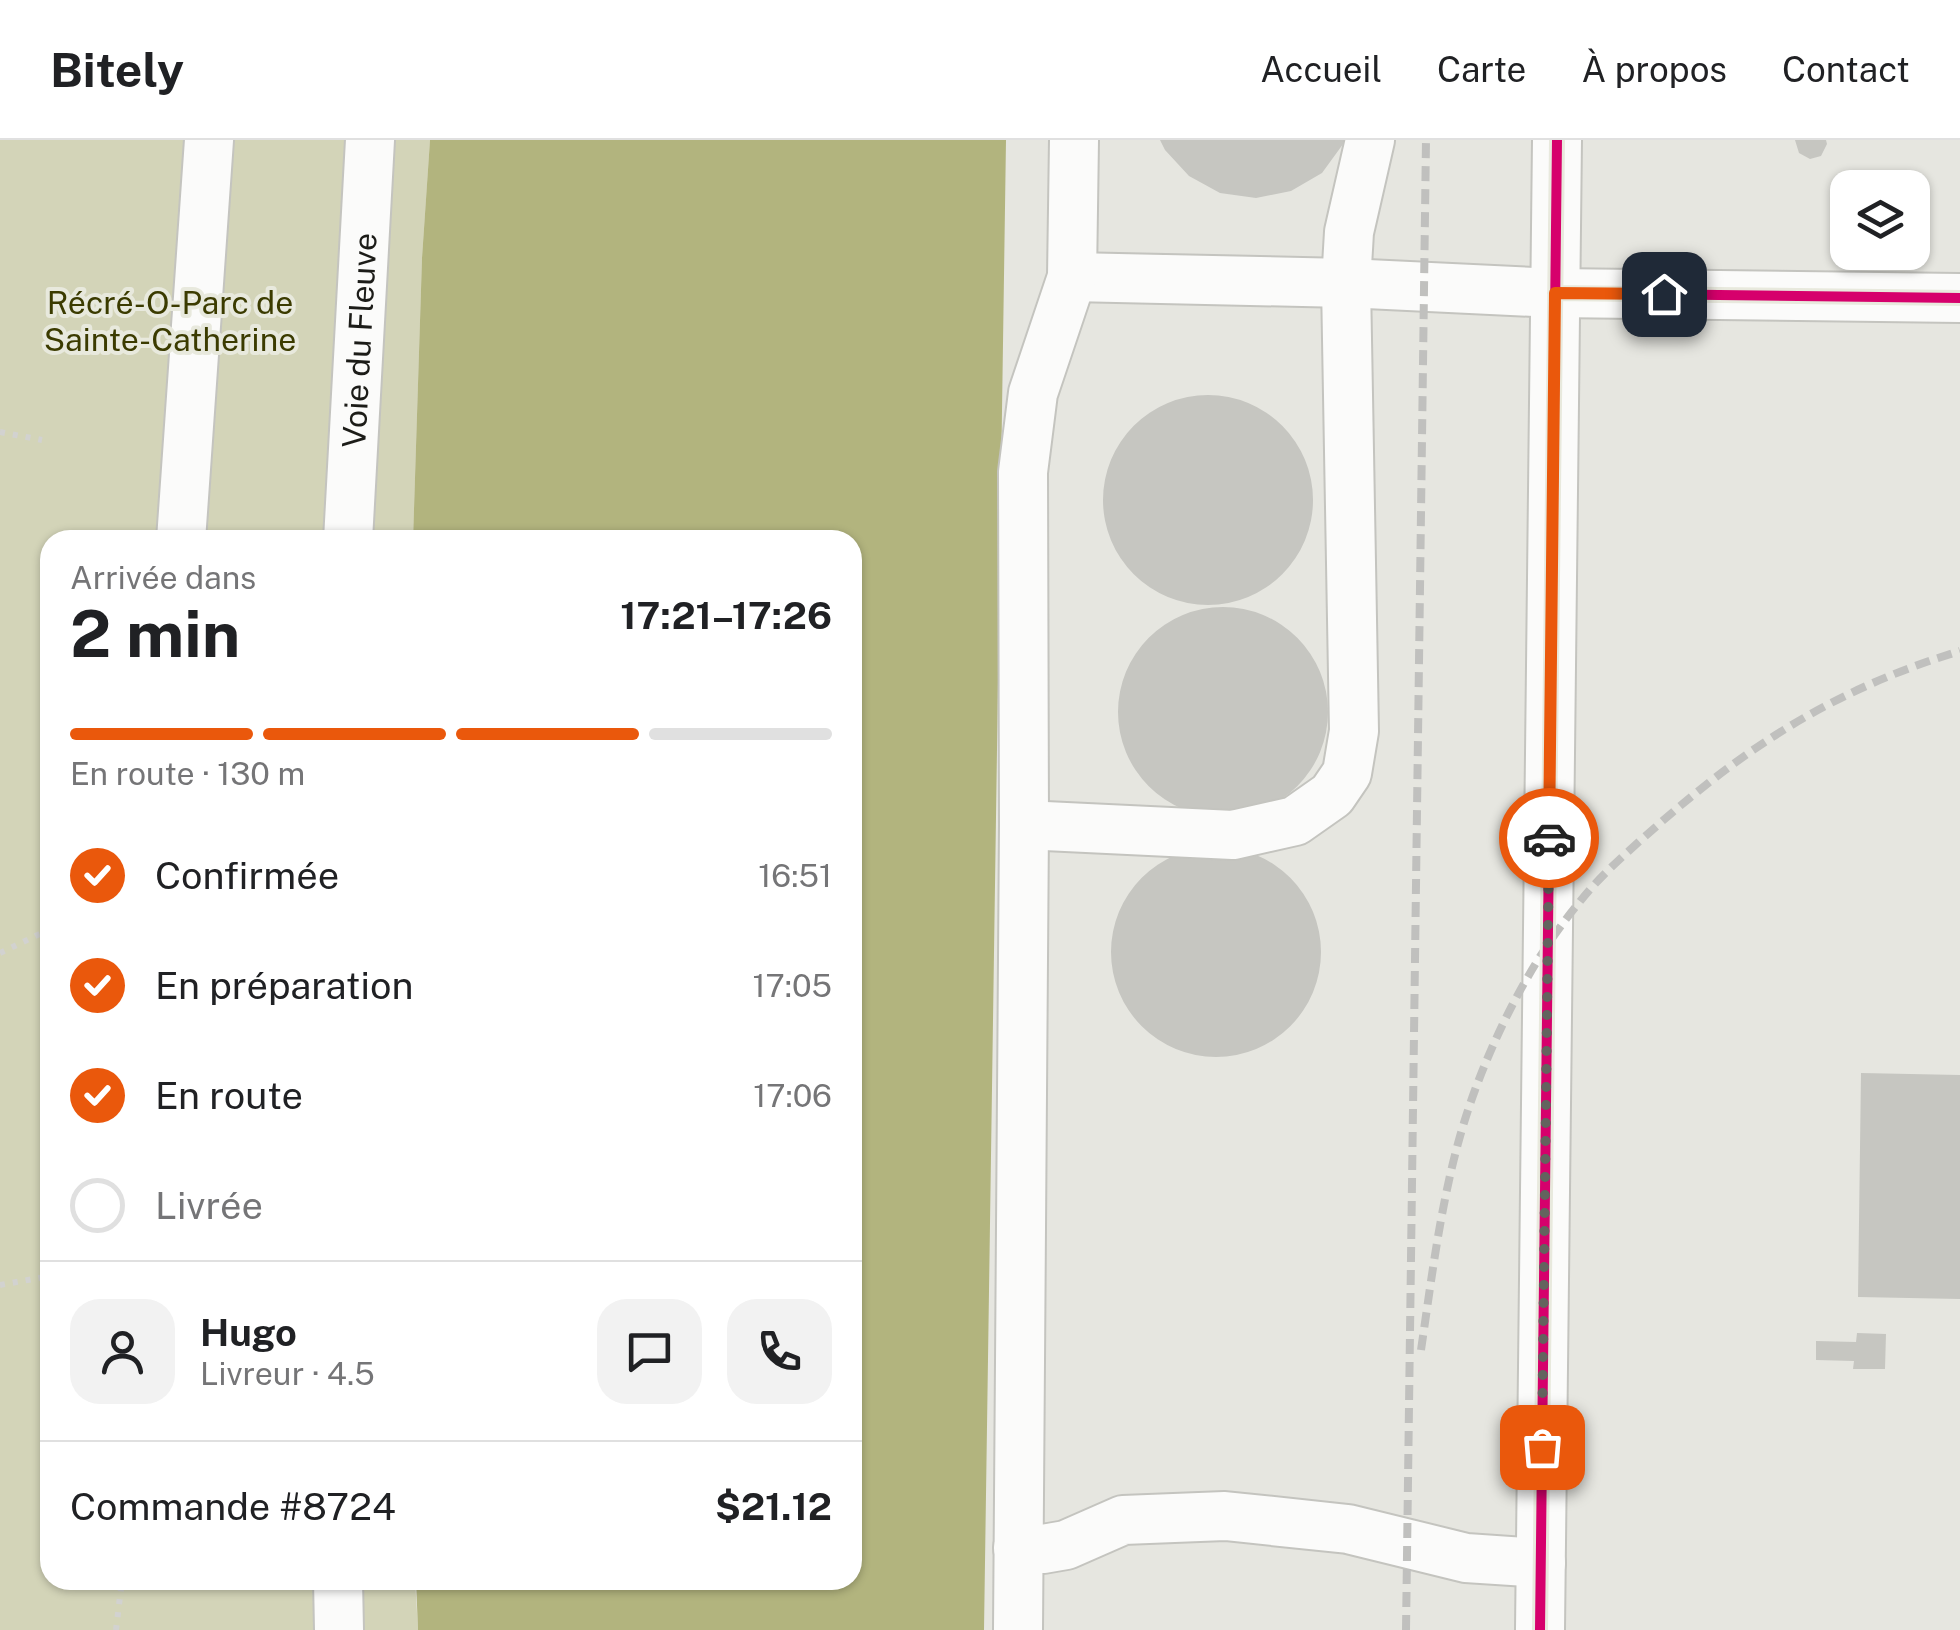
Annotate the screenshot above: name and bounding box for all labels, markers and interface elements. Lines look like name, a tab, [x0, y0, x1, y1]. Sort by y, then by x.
text: Bitely	[50, 41, 184, 98]
text: Accueil	[1260, 49, 1382, 90]
text: Carte	[1437, 49, 1526, 90]
text: À propos	[1581, 49, 1727, 90]
text: Contact	[1782, 49, 1910, 90]
map controls	[1830, 170, 1930, 270]
button: layers	[1830, 170, 1930, 270]
street label: Voie du Fleuve	[335, 232, 383, 449]
pin	[1622, 252, 1707, 337]
icon: home	[1637, 267, 1692, 322]
park label: Récré-O-Parc de Sainte-Catherine	[44, 284, 296, 358]
text: Arrivée dans	[70, 559, 256, 596]
text: 17:21–17:26	[620, 593, 832, 638]
text: 2 min	[70, 595, 240, 672]
text: En route · 130 m	[70, 755, 305, 792]
courier	[1499, 788, 1599, 888]
icon: car	[1522, 811, 1577, 866]
icon: check	[70, 848, 125, 903]
text: Confirmée	[155, 853, 339, 898]
text: 16:51	[758, 857, 832, 894]
icon: check	[70, 958, 125, 1013]
text: En préparation	[155, 963, 413, 1008]
text: 17:05	[752, 967, 832, 1004]
icon: check	[70, 1068, 125, 1123]
text: En route	[155, 1073, 303, 1118]
text: 17:06	[753, 1077, 832, 1114]
text: Livrée	[155, 1183, 263, 1228]
button: person	[70, 1299, 175, 1404]
button: chat	[597, 1299, 702, 1404]
button: phone	[727, 1299, 832, 1404]
text: Hugo	[200, 1310, 297, 1355]
text: Livreur · 4.5	[200, 1355, 375, 1392]
pin	[1500, 1405, 1585, 1490]
icon: bag	[1515, 1420, 1570, 1475]
text: Commande #8724	[70, 1484, 396, 1529]
text: $21.12	[715, 1484, 832, 1529]

